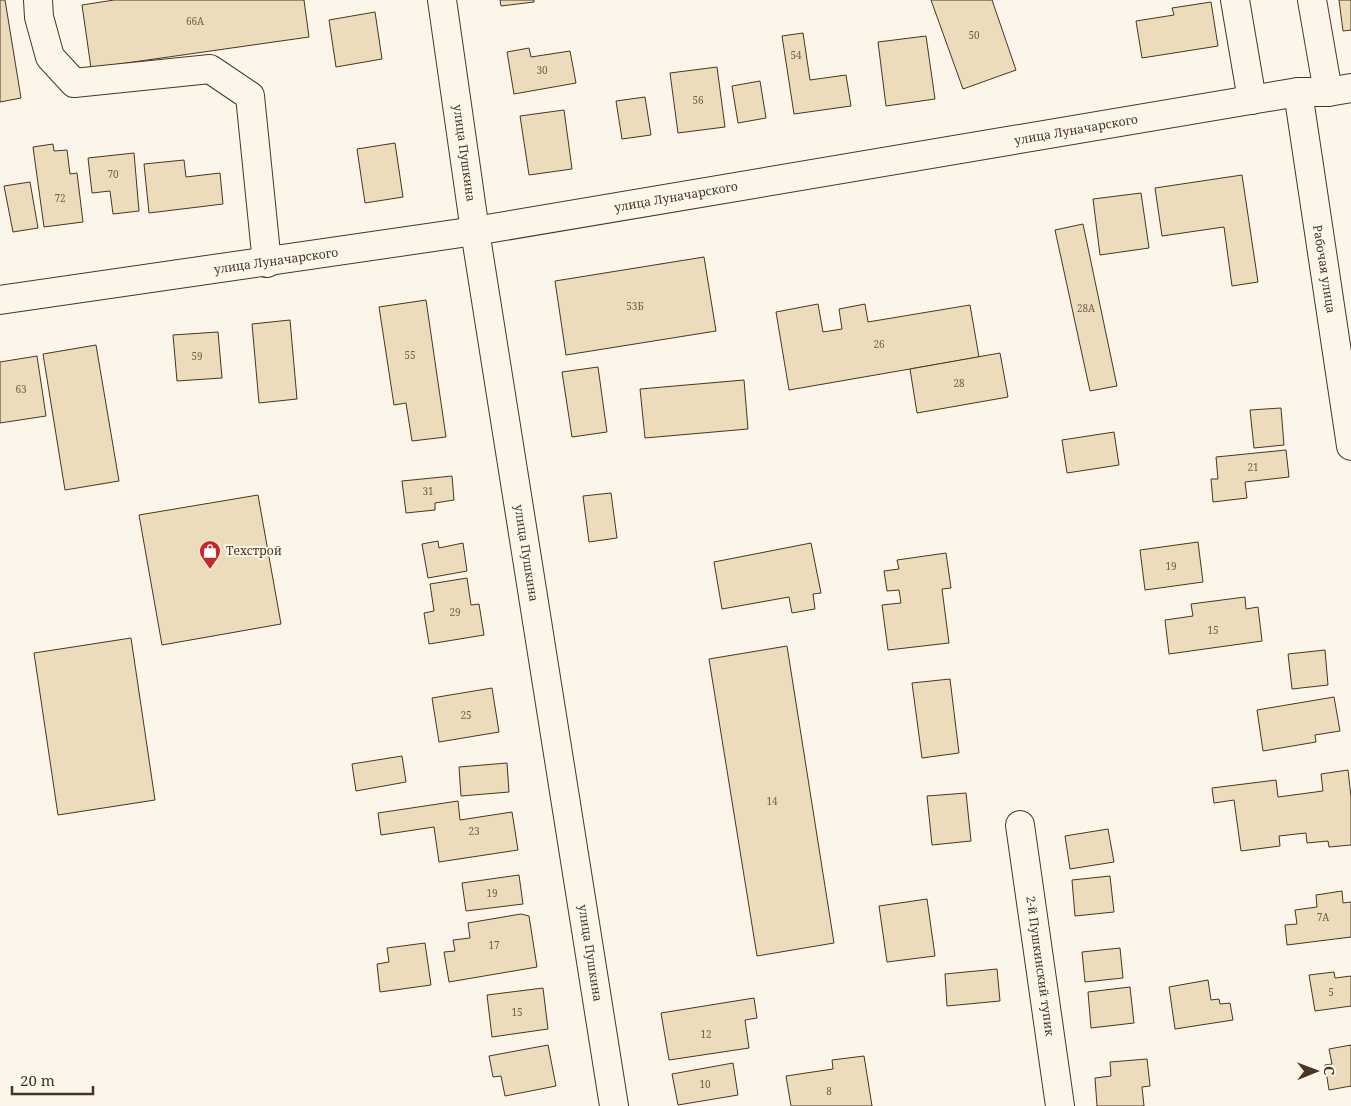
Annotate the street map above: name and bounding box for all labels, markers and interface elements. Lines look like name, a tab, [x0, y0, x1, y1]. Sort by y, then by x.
house number: 66А	[186, 14, 205, 28]
house number: 50	[968, 28, 980, 42]
house number: 54	[790, 48, 802, 62]
house number: 30	[536, 63, 548, 77]
house number: 56	[692, 93, 704, 107]
street label: улица Пушкина	[449, 103, 480, 203]
street label: улица Луначарского	[1013, 110, 1139, 149]
house number: 70	[107, 167, 119, 181]
street label: улица Луначарского	[613, 177, 739, 216]
house number: 72	[54, 191, 66, 205]
street label: Рабочая улица	[1309, 223, 1340, 315]
street label: улица Луначарского	[213, 243, 339, 278]
house number: 53Б	[626, 299, 644, 313]
house number: 28А	[1077, 301, 1096, 315]
house number: 26	[873, 337, 885, 351]
house number: 55	[404, 348, 416, 362]
house number: 59	[191, 349, 203, 363]
house number: 28	[953, 376, 965, 390]
house number: 63	[15, 382, 27, 396]
house number: 21	[1247, 460, 1259, 474]
house number: 31	[422, 484, 434, 498]
street label: улица Пушкина	[510, 503, 543, 603]
shop icon: Техстрой	[198, 539, 222, 570]
place label: Техстрой	[226, 542, 282, 559]
house number: 19	[1165, 559, 1177, 573]
house number: 29	[449, 605, 461, 619]
house number: 15	[1207, 623, 1219, 637]
house number: 25	[460, 708, 472, 722]
house number: 14	[766, 794, 778, 808]
house number: 23	[468, 824, 480, 838]
house number: 19	[486, 886, 498, 900]
street label: 2-й Пушкинский тупик	[1022, 895, 1059, 1038]
street label: улица Пушкина	[574, 903, 607, 1003]
house number: 7А	[1317, 910, 1330, 924]
house number: 17	[488, 938, 500, 952]
house number: 5	[1328, 985, 1334, 999]
house number: 15	[511, 1005, 523, 1019]
house number: 12	[700, 1027, 712, 1041]
north arrow	[1291, 1046, 1341, 1096]
scale bar	[12, 1064, 94, 1096]
text: С	[1320, 1066, 1339, 1076]
text: 20 m	[20, 1070, 55, 1090]
house number: 10	[699, 1077, 711, 1091]
house number: 8	[826, 1084, 832, 1098]

